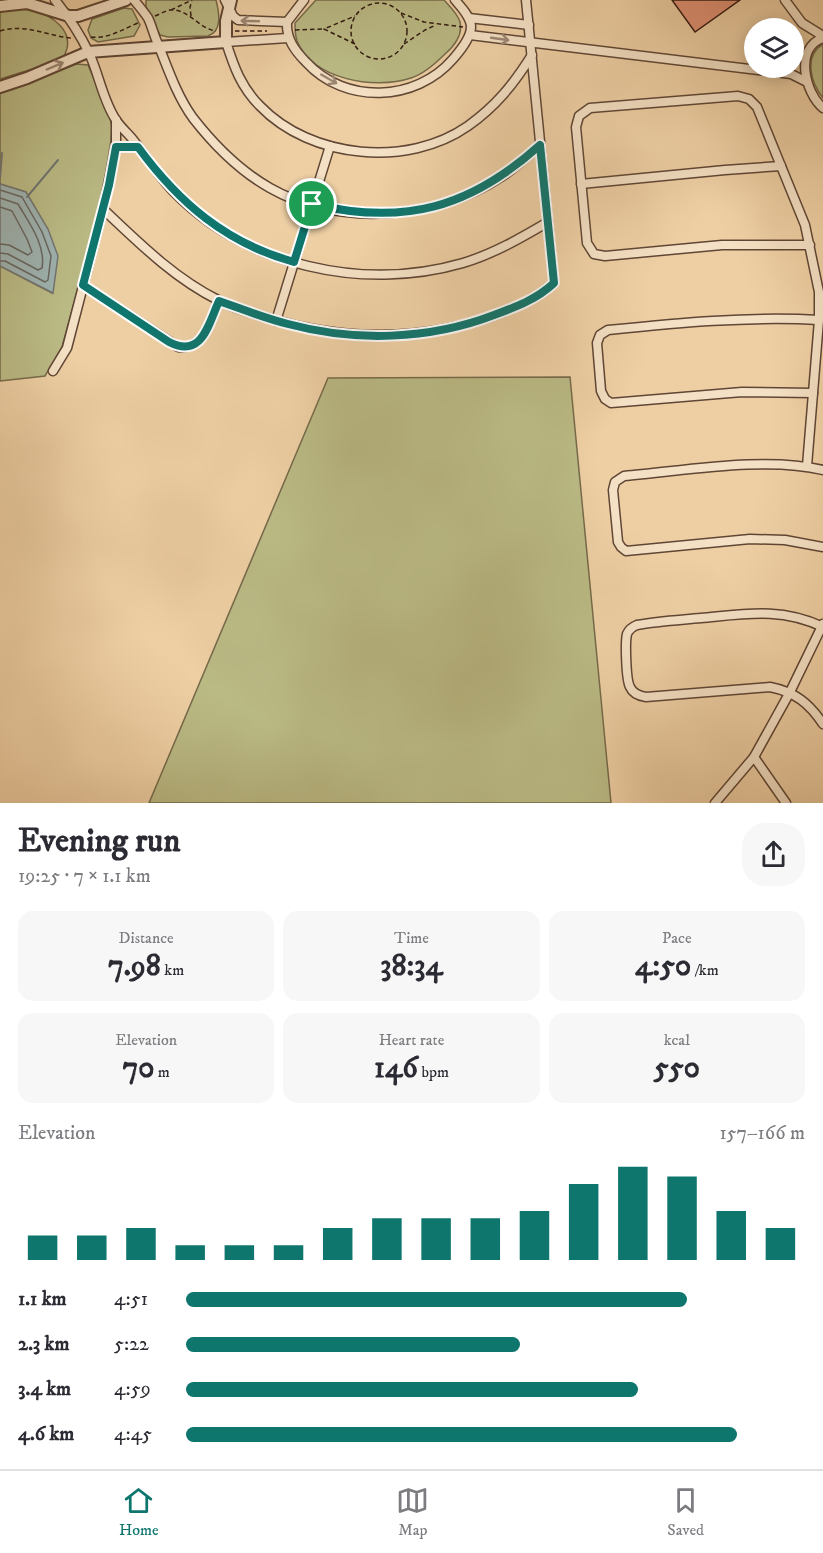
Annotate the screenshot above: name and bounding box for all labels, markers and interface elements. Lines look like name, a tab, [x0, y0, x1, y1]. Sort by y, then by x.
one-way arrow	[241, 15, 261, 26]
map controls	[744, 18, 804, 78]
button: layers	[744, 18, 804, 78]
one-way arrow	[490, 33, 509, 44]
one-way arrow	[45, 60, 63, 71]
one-way arrow	[320, 73, 337, 85]
pin	[286, 178, 337, 229]
icon: arrive	[295, 187, 328, 220]
text: Evening run	[18, 821, 180, 862]
button: share	[742, 823, 805, 886]
text: 19:25 · 7 × 1.1 km	[18, 864, 151, 889]
text: Distance	[119, 928, 174, 948]
text: Time	[394, 928, 429, 948]
text: Pace	[662, 928, 692, 948]
text: 7.98	[108, 948, 161, 985]
text: 38:34	[380, 948, 443, 985]
text: 4:50	[635, 948, 691, 985]
text: km	[161, 960, 184, 980]
text: /km	[691, 960, 719, 980]
text: Elevation	[115, 1030, 177, 1050]
text: Heart rate	[379, 1030, 444, 1050]
text: kcal	[664, 1030, 690, 1050]
text: 70	[122, 1050, 154, 1087]
text: 146	[374, 1050, 418, 1087]
text: 550	[654, 1050, 700, 1087]
text: m	[154, 1062, 170, 1082]
text: bpm	[418, 1062, 449, 1082]
text: Elevation	[18, 1121, 95, 1146]
text: 157–166 m	[719, 1121, 805, 1146]
text: 1.1 km	[18, 1287, 67, 1312]
text: 4:51	[114, 1287, 148, 1312]
text: 2.3 km	[18, 1332, 70, 1357]
text: 5:22	[114, 1332, 149, 1357]
text: 3.4 km	[18, 1377, 71, 1402]
text: 4:59	[114, 1377, 151, 1402]
text: 4.6 km	[18, 1422, 74, 1447]
text: 4:45	[114, 1422, 152, 1447]
tab: Home	[119, 1484, 159, 1540]
tab: Map	[396, 1484, 429, 1540]
tab: Saved	[667, 1484, 704, 1540]

